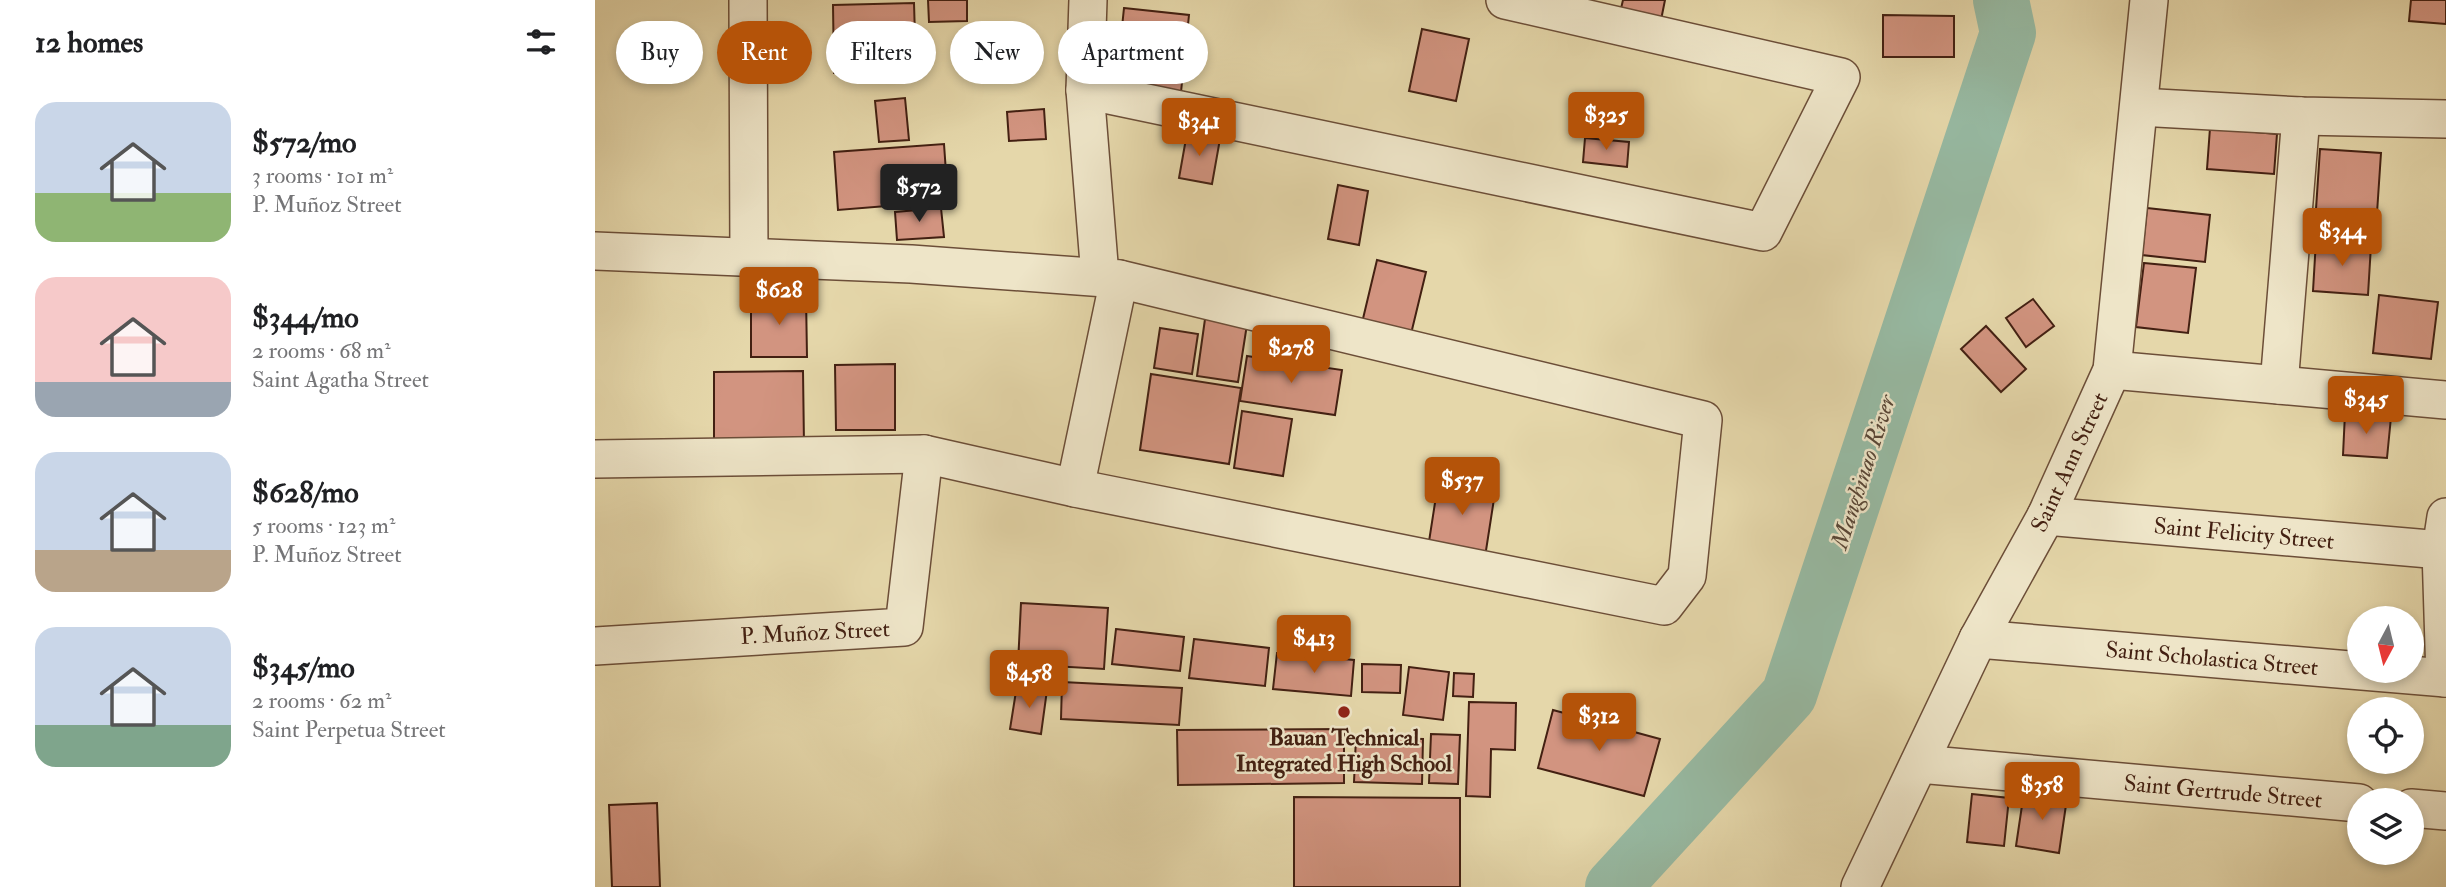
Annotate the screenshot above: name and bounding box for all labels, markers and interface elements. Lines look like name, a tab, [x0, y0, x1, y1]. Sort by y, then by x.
chip: Buy	[616, 21, 703, 84]
chip: Rent	[717, 21, 812, 84]
chip: Filters	[826, 21, 936, 84]
chip: New	[950, 21, 1044, 84]
chip: Apartment	[1058, 21, 1208, 84]
icon: filters	[522, 23, 560, 61]
text: 12 homes	[35, 24, 143, 61]
pin: $325	[1565, 92, 1647, 152]
pin: $341	[1158, 99, 1240, 158]
text: $325	[1584, 100, 1628, 129]
text: $341	[1178, 106, 1220, 135]
text: $572/mo	[252, 124, 357, 161]
icon: home	[91, 130, 175, 214]
text: 3 rooms · 101 m²	[252, 161, 393, 190]
pin: $572	[878, 164, 960, 224]
text: $572	[896, 172, 942, 201]
text: P. Muñoz Street	[252, 190, 402, 219]
pin: $344	[2301, 208, 2383, 268]
text: $344	[2319, 216, 2365, 245]
pin: $628	[738, 268, 820, 327]
text: $628	[755, 275, 803, 304]
text: $344/mo	[252, 299, 359, 336]
icon: home	[91, 305, 175, 389]
pin: $278	[1250, 326, 1332, 385]
text: $278	[1268, 333, 1314, 362]
text: 2 rooms · 68 m²	[252, 336, 391, 365]
text: Saint Agatha Street	[252, 365, 429, 394]
pin: $345	[2325, 376, 2407, 436]
text: $345	[2344, 384, 2388, 413]
street label: Saint Ann Street	[2024, 388, 2115, 537]
water label: Manghinao River	[1823, 390, 1903, 555]
pin: $537	[1421, 458, 1503, 517]
text: $537	[1441, 465, 1483, 494]
text: $628/mo	[252, 474, 359, 511]
icon: home	[91, 480, 175, 564]
text: 5 rooms · 123 m²	[252, 511, 395, 540]
street label: Saint Felicity Street	[2153, 511, 2335, 556]
text: P. Muñoz Street	[252, 540, 402, 569]
north arrow	[2347, 606, 2424, 682]
map controls	[2347, 606, 2424, 865]
street label: P. Muñoz Street	[740, 614, 890, 651]
pin: $413	[1273, 616, 1355, 675]
text: $413	[1293, 623, 1335, 652]
street label: Saint Scholastica Street	[2104, 635, 2319, 682]
text: $345/mo	[252, 649, 355, 686]
pin: $458	[988, 650, 1070, 710]
icon: home	[91, 655, 175, 739]
text: $458	[1006, 658, 1052, 687]
text: 2 rooms · 62 m²	[252, 686, 391, 715]
pin: $312	[1558, 694, 1640, 753]
button: locate	[2347, 697, 2424, 774]
text: $312	[1578, 701, 1620, 730]
marker: Bauan Technical Integrated High School	[1336, 704, 1352, 720]
text: Saint Perpetua Street	[252, 715, 446, 744]
place label: Bauan Technical Integrated High School	[1236, 723, 1453, 779]
pin: $358	[2001, 762, 2083, 822]
street label: Saint Gertrude Street	[2123, 768, 2323, 815]
text: $358	[2021, 770, 2063, 799]
button: layers	[2347, 788, 2424, 865]

